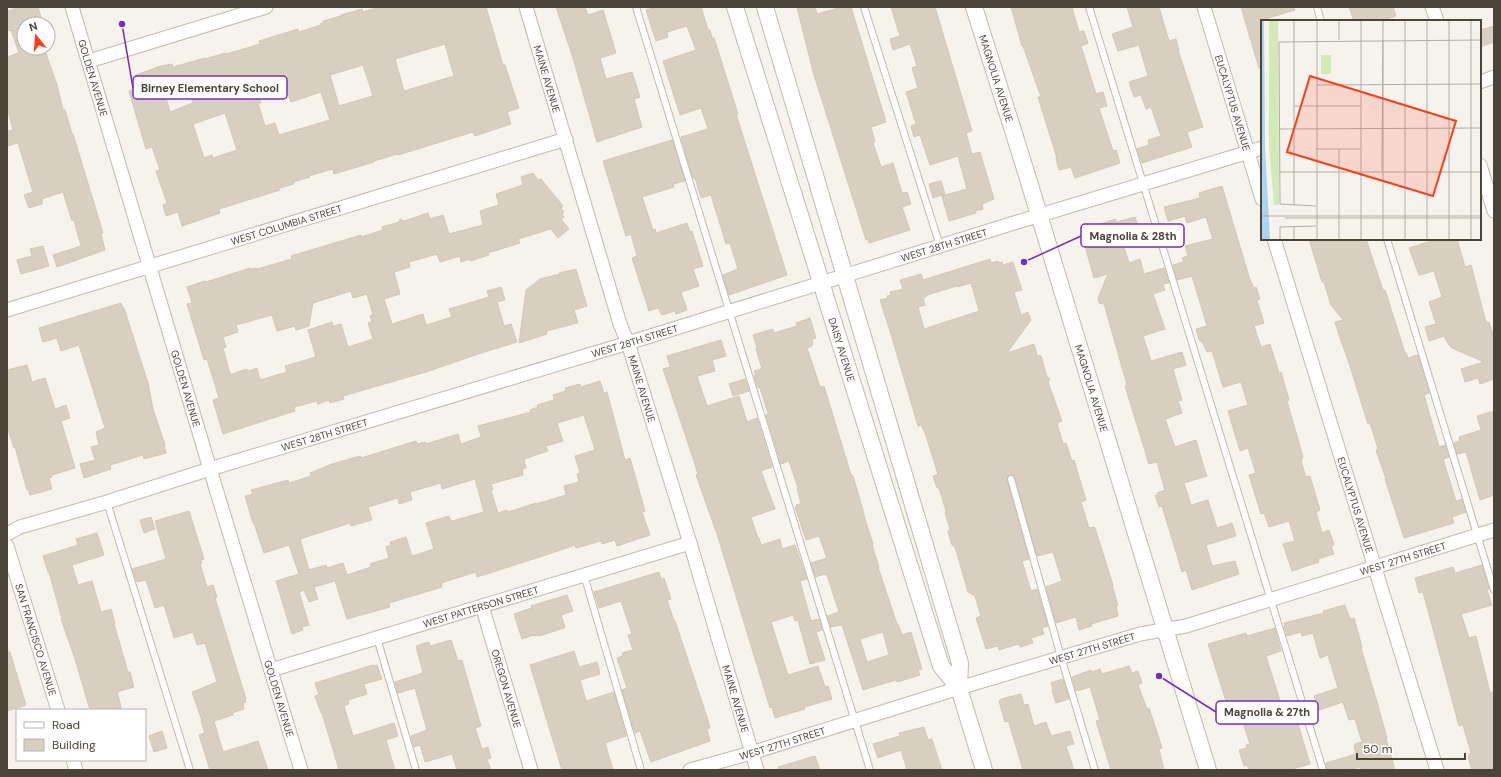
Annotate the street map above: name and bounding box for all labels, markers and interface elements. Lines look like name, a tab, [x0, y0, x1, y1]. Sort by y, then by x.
north arrow	[16, 16, 56, 56]
text: N	[27, 19, 39, 34]
inset map	[1261, 20, 1481, 240]
street label: MAGNOLIA AVENUE	[977, 33, 1017, 124]
street label: GOLDEN AVENUE	[76, 38, 111, 118]
street label: MAINE AVENUE	[531, 44, 564, 115]
street label: EUCALYPTUS AVENUE	[1212, 53, 1254, 153]
callout: Birney Elementary School	[133, 76, 287, 99]
text: Birney Elementary School	[141, 81, 279, 95]
street label: WEST COLUMBIA STREET	[229, 201, 344, 248]
callout: Magnolia & 28th	[1081, 224, 1184, 247]
street label: WEST 28TH STREET	[899, 225, 989, 264]
text: Magnolia & 28th	[1089, 229, 1177, 243]
street label: DAISY AVENUE	[826, 316, 858, 384]
street label: WEST 28TH STREET	[590, 321, 680, 360]
street label: MAGNOLIA AVENUE	[1072, 343, 1111, 434]
street label: GOLDEN AVENUE	[168, 348, 204, 429]
street label: MAINE AVENUE	[626, 353, 659, 424]
street label: WEST 28TH STREET	[280, 415, 370, 454]
street label: EUCALYPTUS AVENUE	[1335, 455, 1377, 555]
street label: WEST 27TH STREET	[1358, 539, 1448, 578]
street label: SAN FRANCISCO AVENUE	[13, 582, 60, 698]
street label: WEST PATTERSON STREET	[421, 583, 540, 630]
street label: WEST 27TH STREET	[1047, 629, 1137, 667]
street label: OREGON AVENUE	[489, 648, 525, 730]
street label: GOLDEN AVENUE	[262, 658, 297, 739]
street label: MAINE AVENUE	[720, 663, 752, 734]
callout: Magnolia & 27th	[1216, 701, 1318, 724]
text: Magnolia & 27th	[1224, 705, 1310, 719]
legend	[16, 709, 146, 761]
text: Road	[52, 717, 80, 733]
street label: WEST 27TH STREET	[738, 724, 827, 763]
scale bar	[1357, 735, 1465, 761]
text: Building	[52, 737, 96, 753]
text: 50 m	[1363, 741, 1392, 757]

